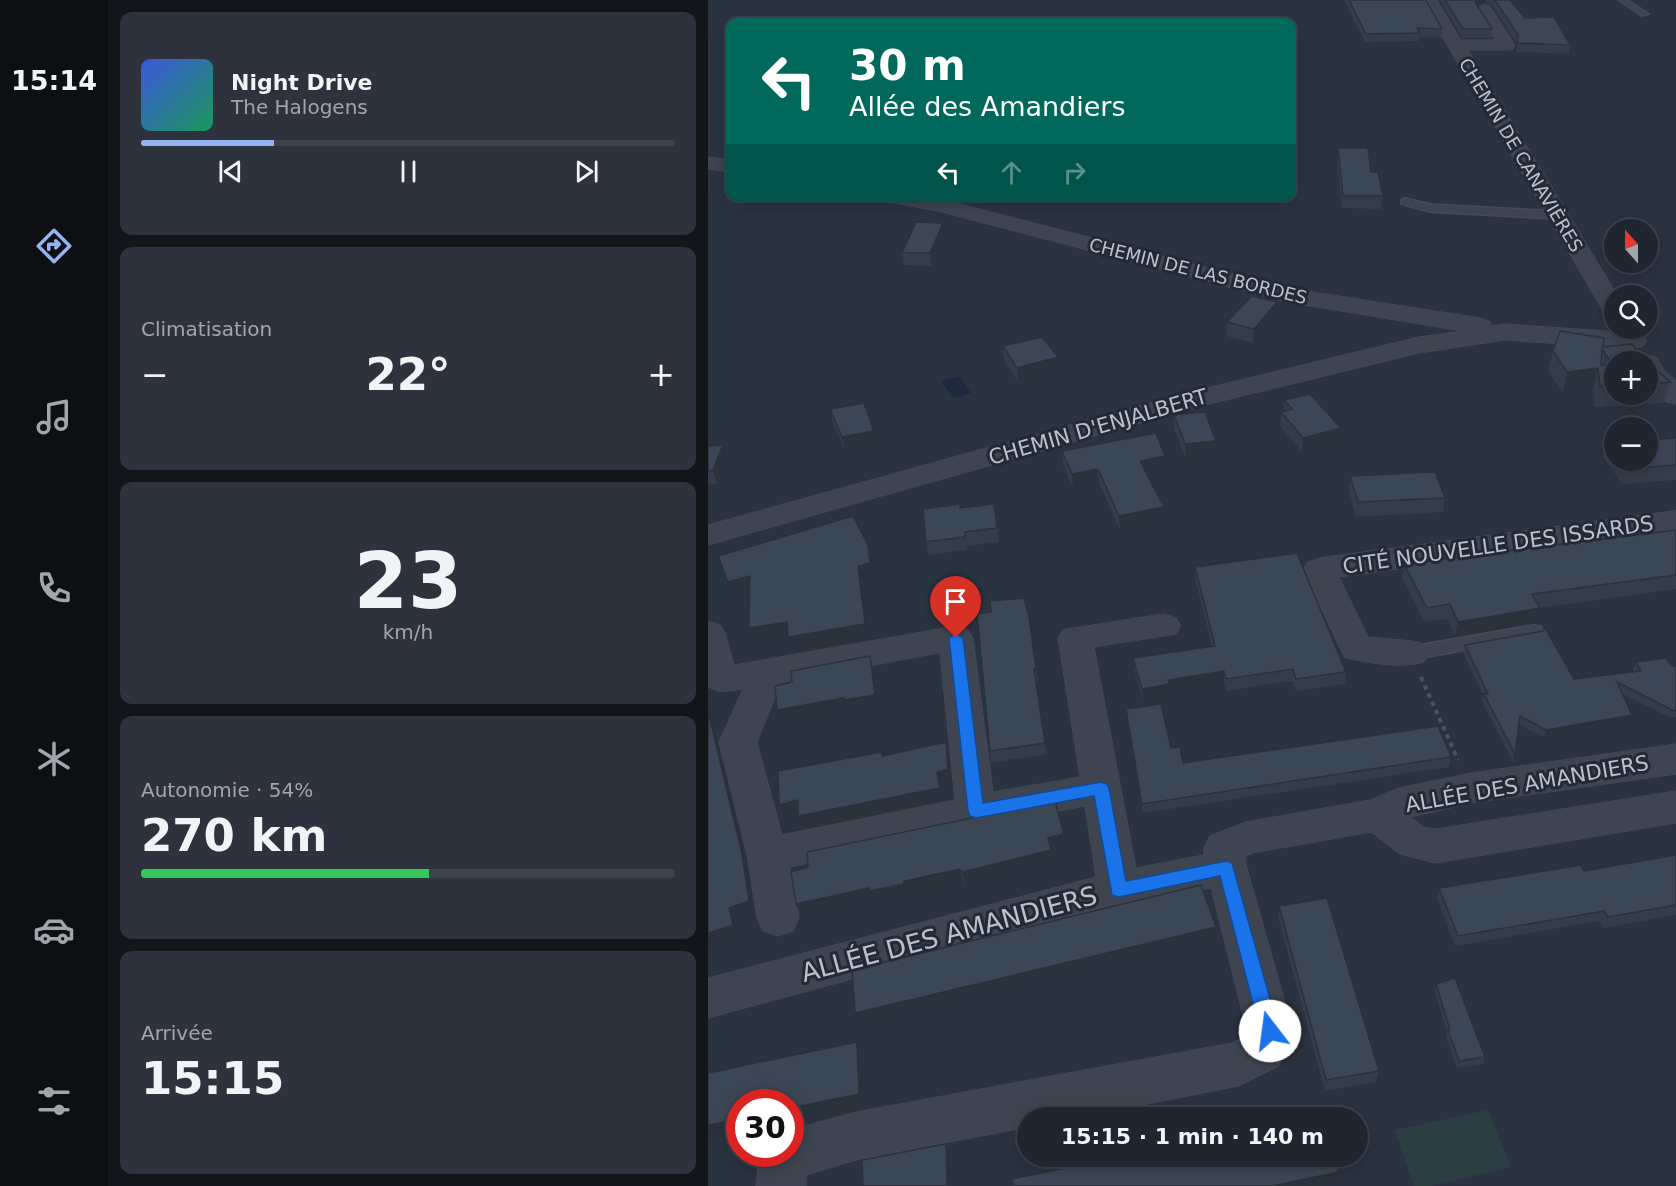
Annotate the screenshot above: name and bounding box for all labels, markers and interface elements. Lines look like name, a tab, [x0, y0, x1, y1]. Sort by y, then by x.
text: 30 m	[849, 41, 966, 90]
icon: left	[750, 42, 828, 120]
street label: CHEMIN DE CANAVIÈRES	[1455, 54, 1587, 256]
text: 15:14	[11, 65, 97, 96]
text: Night Drive	[231, 70, 372, 95]
text: Allée des Amandiers	[849, 91, 1126, 122]
text: The Halogens	[231, 95, 368, 119]
icon: previous	[214, 155, 247, 188]
icon: pause	[392, 155, 425, 188]
icon: next	[570, 155, 603, 188]
icon: left	[932, 156, 965, 189]
icon: ahead	[995, 156, 1028, 189]
icon: right	[1058, 156, 1091, 189]
north arrow	[1604, 219, 1658, 273]
map controls	[1604, 219, 1658, 471]
icon: directions	[33, 225, 75, 267]
street label: CHEMIN DE LAS BORDES	[1087, 234, 1309, 308]
button: search	[1604, 285, 1658, 339]
text: Climatisation	[141, 317, 272, 341]
text: 22°	[365, 348, 451, 401]
button: +	[1604, 351, 1658, 405]
text: −	[141, 355, 169, 394]
text: +	[647, 355, 675, 394]
street label: CHEMIN D'ENJALBERT	[986, 384, 1210, 470]
icon: music	[33, 396, 75, 438]
button: −	[1604, 417, 1658, 471]
street label: CITÉ NOUVELLE DES ISSARDS	[1341, 510, 1655, 579]
text: 23	[354, 536, 462, 626]
icon: phone	[33, 567, 75, 609]
pin	[930, 576, 981, 638]
icon: arrive	[939, 585, 972, 618]
text: km/h	[383, 620, 433, 644]
icon: climate	[33, 738, 75, 780]
street label: ALLÉE DES AMANDIERS	[1403, 750, 1650, 817]
text: Autonomie · 54%	[141, 778, 313, 802]
text: 270 km	[141, 809, 327, 862]
street label: ALLÉE DES AMANDIERS	[797, 879, 1100, 988]
icon: car	[33, 909, 75, 951]
position arrow	[1238, 999, 1302, 1063]
text: Arrivée	[141, 1021, 213, 1045]
text: 15:15	[141, 1052, 284, 1105]
icon: filters	[33, 1080, 75, 1122]
speed limit sign: 30	[726, 1089, 804, 1167]
text: 15:15 · 1 min · 140 m	[1061, 1124, 1324, 1149]

